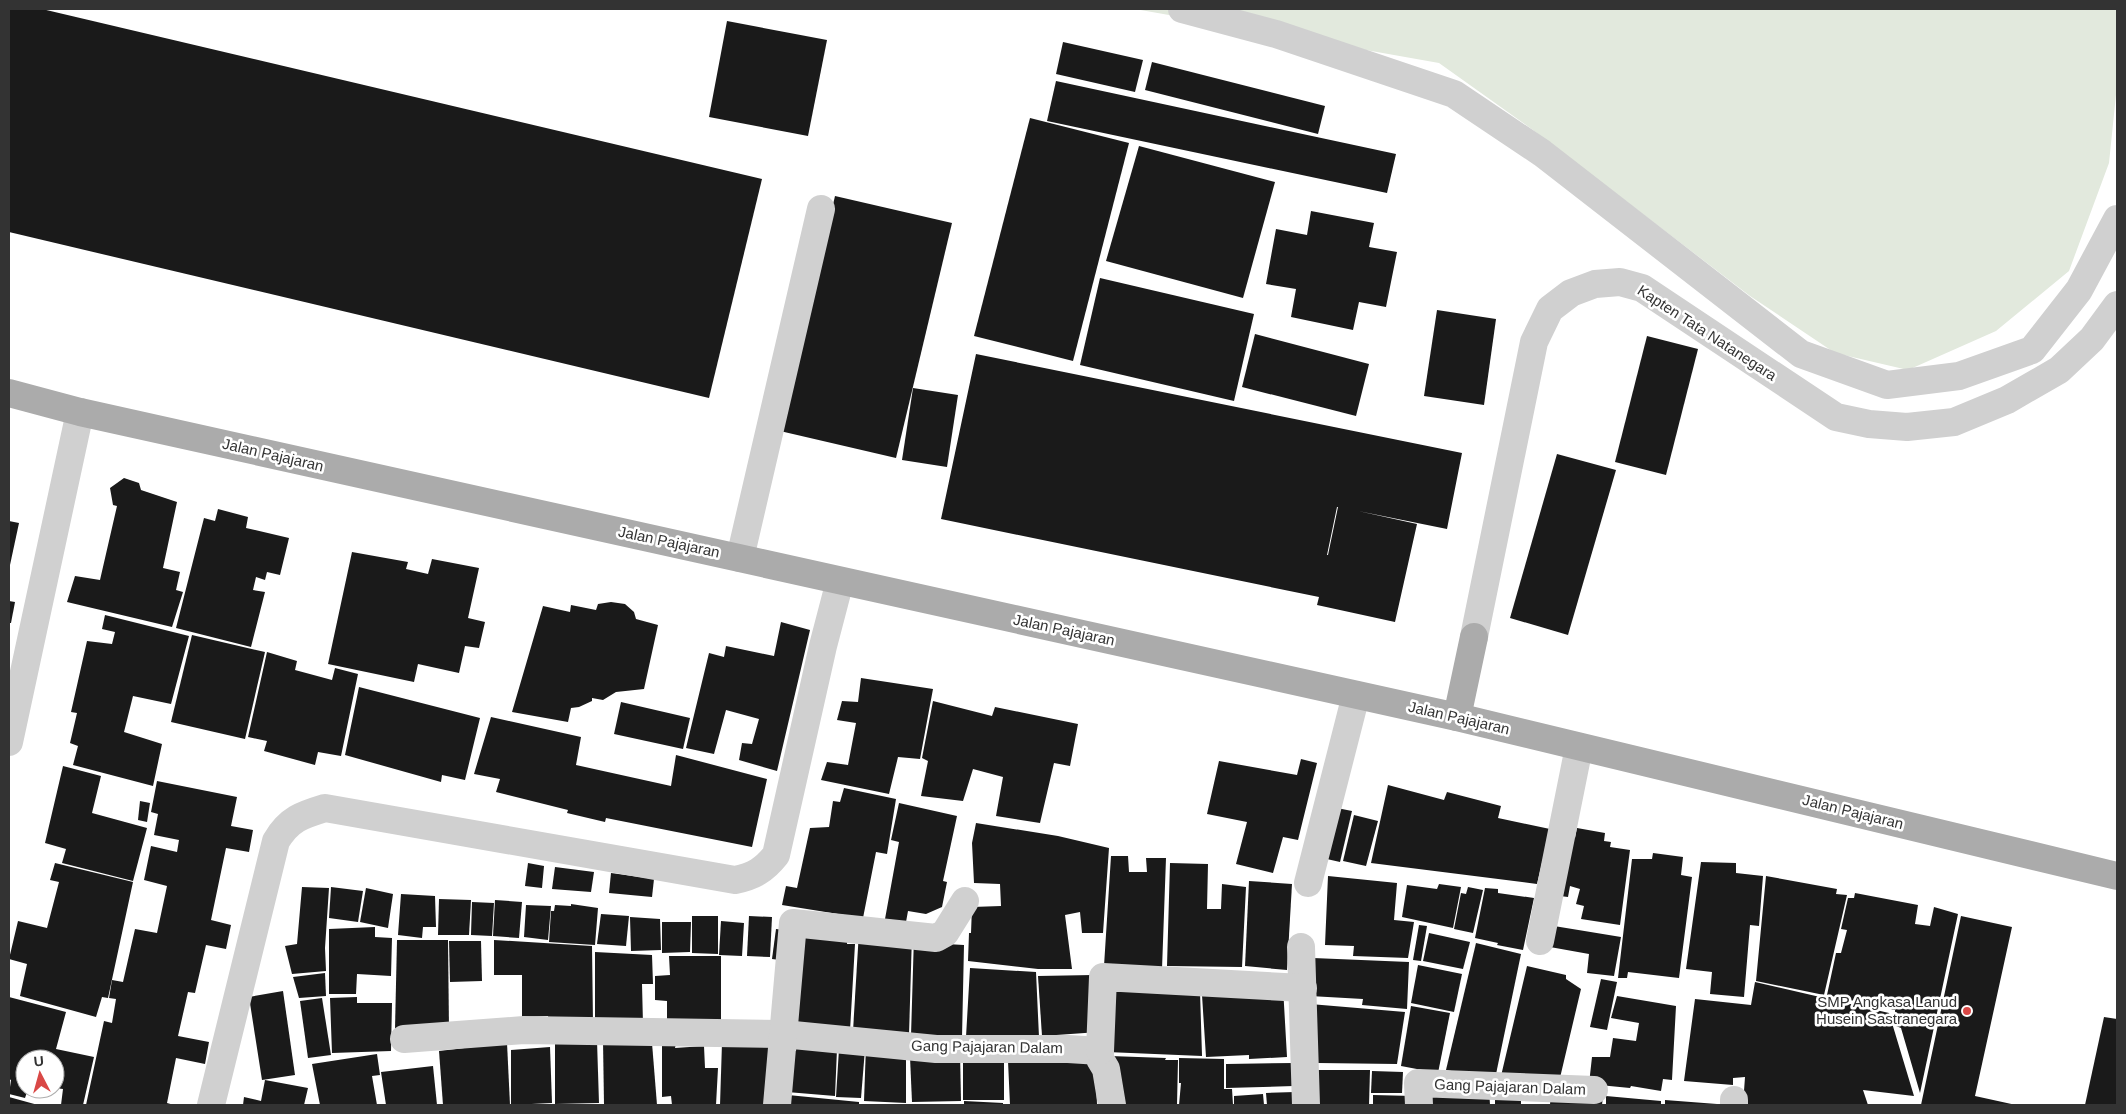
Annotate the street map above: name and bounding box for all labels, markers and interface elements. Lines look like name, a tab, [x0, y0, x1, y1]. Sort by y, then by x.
street label: Kapten Tata Natanegara	[1635, 281, 1781, 384]
street label: Jalan Pajajaran	[221, 435, 325, 474]
street label: Jalan Pajajaran	[617, 522, 721, 561]
street label: Jalan Pajajaran	[1012, 610, 1116, 649]
street label: Jalan Pajajaran	[1407, 698, 1511, 737]
street label: Jalan Pajajaran	[1801, 791, 1905, 832]
place label: SMP Angkasa Lanud Husein Sastranegara	[1816, 993, 1958, 1027]
marker: SMP Angkasa Lanud Husein Sastranegara	[1961, 1005, 1973, 1017]
street label: Gang Pajajaran Dalam	[911, 1037, 1063, 1056]
north arrow	[15, 1049, 65, 1099]
text: U	[33, 1053, 45, 1070]
street label: Gang Pajajaran Dalam	[1434, 1075, 1586, 1098]

